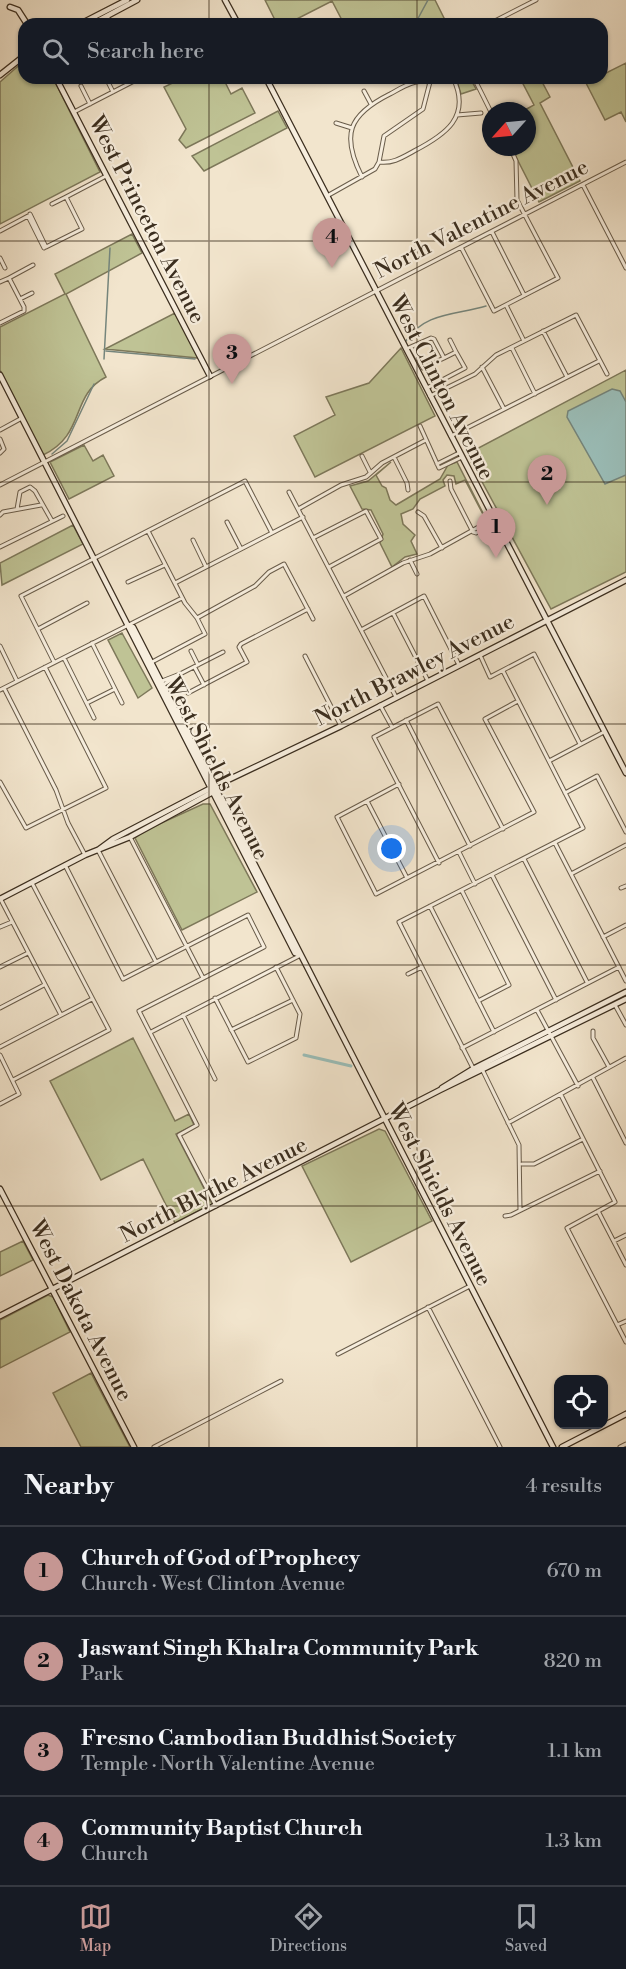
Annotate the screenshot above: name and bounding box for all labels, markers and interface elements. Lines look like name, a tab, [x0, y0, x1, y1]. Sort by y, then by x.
search box	[18, 18, 608, 84]
icon: search	[39, 35, 72, 68]
text: Search here	[87, 38, 204, 65]
north arrow	[482, 102, 536, 156]
street label: West Princeton Avenue	[82, 110, 211, 328]
street label: North Valentine Avenue	[370, 154, 593, 285]
pin: 4	[312, 218, 352, 268]
street label: West Clinton Avenue	[383, 290, 500, 485]
pin: 3	[212, 334, 252, 384]
pin: 2	[528, 456, 566, 505]
pin: 1	[476, 508, 516, 558]
street label: North Brawley Avenue	[310, 608, 519, 732]
street label: West Shields Avenue	[158, 672, 274, 865]
your location	[377, 834, 406, 863]
street label: West Shields Avenue	[381, 1098, 497, 1291]
street label: North Blythe Avenue	[116, 1131, 312, 1249]
street label: West Dakota Avenue	[23, 1215, 138, 1406]
map controls	[554, 1375, 608, 1429]
button: locate	[554, 1375, 608, 1429]
text: Nearby	[24, 1470, 114, 1502]
text: 4 results	[525, 1474, 602, 1499]
text: Church of God of Prophecy	[81, 1545, 360, 1572]
text: 1	[39, 1559, 48, 1584]
text: 670 m	[546, 1559, 602, 1584]
text: Church · West Clinton Avenue	[81, 1572, 345, 1597]
text: Jaswant Singh Khalra Community Park	[81, 1635, 479, 1662]
text: 2	[37, 1649, 50, 1674]
text: 820 m	[543, 1649, 602, 1674]
text: Park	[81, 1662, 123, 1687]
text: Fresno Cambodian Buddhist Society	[81, 1725, 456, 1752]
text: 3	[37, 1739, 50, 1764]
text: 1.1 km	[548, 1739, 602, 1764]
text: Temple · North Valentine Avenue	[81, 1752, 375, 1777]
text: Community Baptist Church	[81, 1815, 363, 1842]
text: 4	[37, 1829, 50, 1854]
text: 1.3 km	[545, 1829, 602, 1854]
text: Church	[81, 1842, 148, 1867]
tab: Map	[79, 1900, 112, 1956]
tab: Directions	[270, 1900, 347, 1956]
tab: Saved	[505, 1900, 547, 1956]

